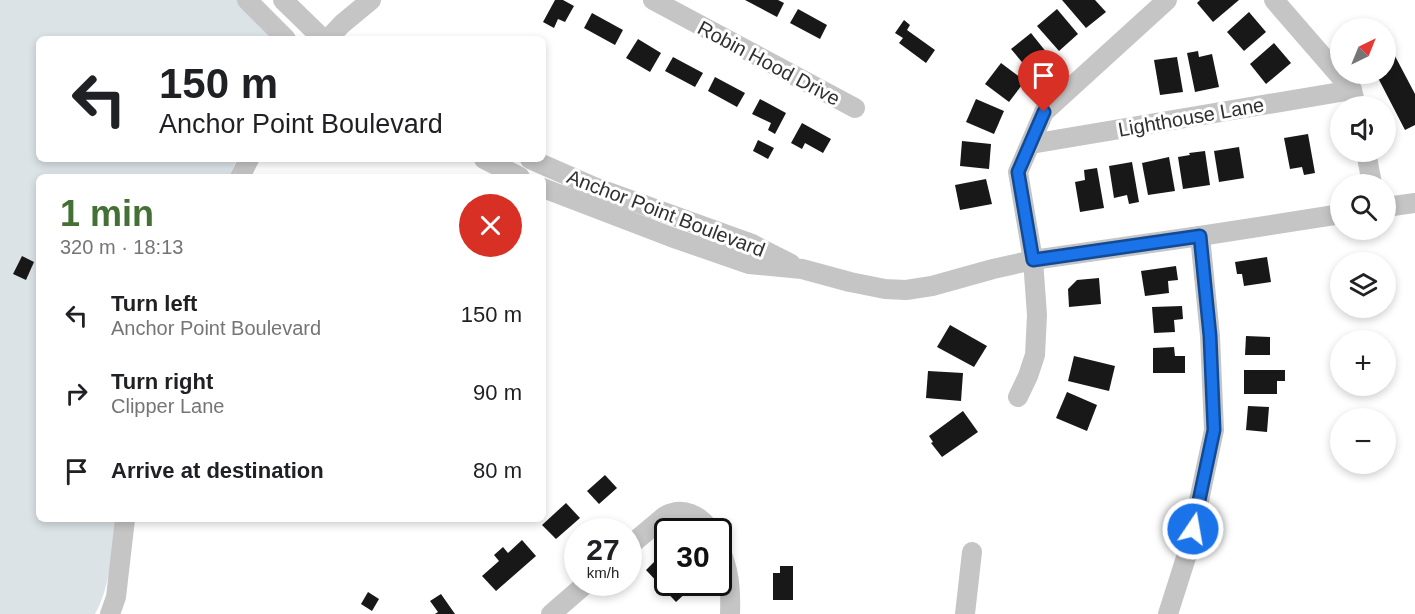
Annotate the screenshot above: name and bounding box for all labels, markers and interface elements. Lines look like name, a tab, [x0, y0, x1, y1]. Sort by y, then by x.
street label: Robin Hood Drive	[694, 16, 844, 110]
north arrow	[1330, 18, 1396, 84]
map controls	[1330, 18, 1396, 474]
pin	[1018, 50, 1069, 112]
icon: arrive	[1027, 59, 1060, 92]
icon: left	[60, 60, 138, 138]
text: 150 m	[159, 60, 278, 107]
street label: Lighthouse Lane	[1116, 93, 1266, 141]
button: sound	[1330, 96, 1396, 162]
text: Anchor Point Boulevard	[159, 109, 443, 139]
street label: Anchor Point Boulevard	[564, 165, 768, 261]
button: search	[1330, 174, 1396, 240]
text: 1 min	[60, 193, 154, 234]
button: close	[459, 194, 522, 257]
text: 320 m · 18:13	[60, 236, 183, 258]
button: layers	[1330, 252, 1396, 318]
text: Turn left	[111, 291, 197, 316]
icon: left	[60, 299, 93, 332]
text: 150 m	[461, 302, 522, 327]
text: Anchor Point Boulevard	[111, 317, 321, 339]
button: +	[1330, 330, 1396, 396]
text: Turn right	[111, 369, 213, 394]
icon: right	[60, 377, 93, 410]
text: 90 m	[473, 380, 522, 405]
text: Clipper Lane	[111, 395, 224, 417]
button: −	[1330, 408, 1396, 474]
icon: arrive	[60, 455, 93, 488]
text: Arrive at destination	[111, 458, 324, 483]
text: 80 m	[473, 458, 522, 483]
position arrow	[1161, 497, 1225, 561]
speed limit sign: 30	[654, 518, 732, 596]
text: 27	[586, 533, 620, 566]
text: km/h	[587, 564, 619, 581]

